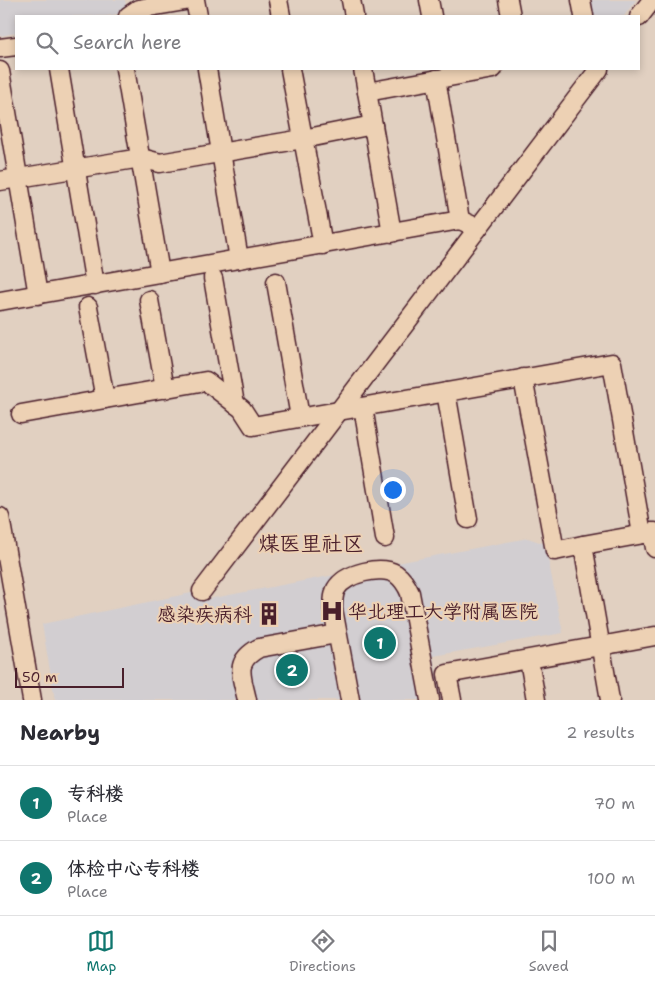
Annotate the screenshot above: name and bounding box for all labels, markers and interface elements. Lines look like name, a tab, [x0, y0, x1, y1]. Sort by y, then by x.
search box	[15, 15, 640, 70]
icon: search	[33, 29, 61, 57]
text: Search here	[73, 30, 182, 55]
your location	[380, 477, 406, 503]
district label: 煤医里社区	[259, 530, 364, 558]
hospital icon: 华北理工大学附属医院	[319, 598, 345, 624]
place label: 华北理工大学附属医院	[348, 599, 538, 624]
building icon: 感染疾病科	[256, 601, 282, 627]
place label: 感染疾病科	[157, 602, 253, 627]
pin: 1	[364, 624, 396, 662]
pin: 2	[276, 651, 308, 689]
scale bar	[15, 665, 124, 688]
text: 50 m	[22, 668, 57, 686]
text: Nearby	[20, 719, 100, 747]
text: 2 results	[566, 722, 635, 743]
text: 专科楼	[67, 781, 124, 806]
text: 1	[32, 793, 40, 814]
text: 70 m	[594, 793, 635, 814]
text: Place	[67, 806, 108, 827]
text: 体检中心专科楼	[67, 856, 200, 881]
text: 2	[30, 868, 42, 889]
text: 100 m	[587, 868, 635, 889]
text: Place	[67, 881, 108, 902]
tab: Map	[86, 927, 116, 975]
tab: Directions	[289, 927, 356, 975]
tab: Saved	[529, 927, 569, 975]

